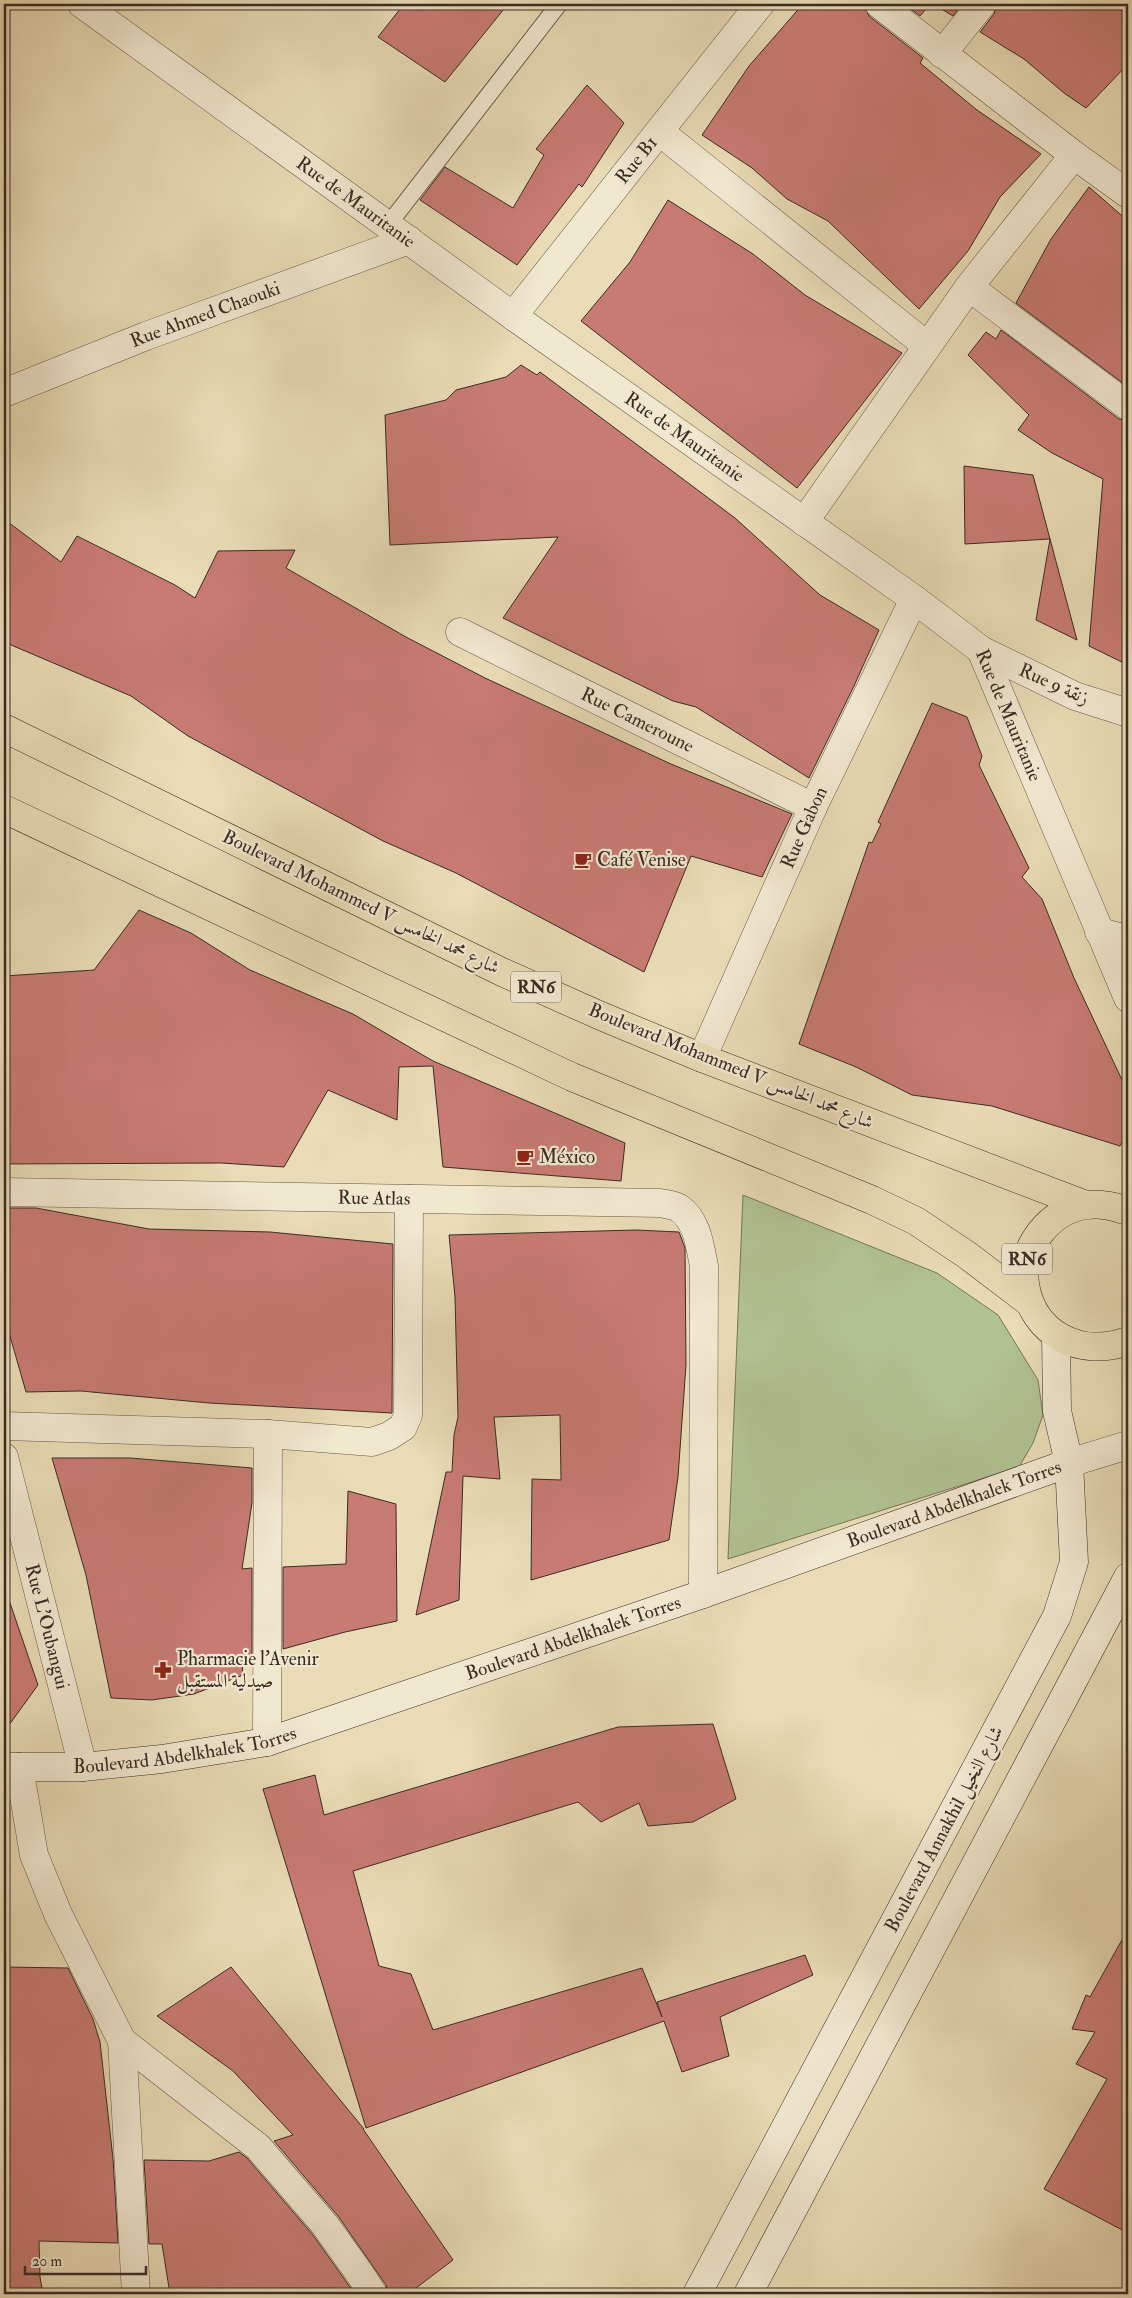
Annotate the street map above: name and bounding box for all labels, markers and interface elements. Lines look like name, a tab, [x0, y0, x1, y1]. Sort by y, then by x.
street label: Rue B1	[610, 131, 663, 189]
street label: Rue de Mauritanie	[292, 151, 420, 253]
street label: Rue Ahmed Chaouki	[127, 276, 284, 353]
street label: Rue de Mauritanie	[620, 387, 749, 488]
street label: Rue de Mauritanie	[970, 646, 1047, 785]
street label: Rue 9 زنقة	[1015, 658, 1093, 710]
street label: Rue Cameroune	[577, 682, 698, 758]
street label: Rue Gabon	[775, 783, 833, 872]
street label: Boulevard Mohammed V شارع محمد الخامس	[217, 824, 504, 982]
place label: Café Venise	[597, 848, 686, 872]
cafe icon: Café Venise	[573, 850, 593, 870]
road number: RN6	[511, 972, 561, 1002]
street label: Boulevard Mohammed V شارع محمد الخامس	[584, 998, 877, 1137]
place label: México	[539, 1145, 595, 1169]
cafe icon: México	[515, 1147, 535, 1167]
street label: Rue Atlas	[337, 1186, 410, 1211]
road number: RN6	[1002, 1244, 1052, 1274]
street label: Boulevard Abdelkhalek Torres	[844, 1455, 1065, 1553]
street label: Rue L'Oubangui	[20, 1561, 75, 1692]
street label: Boulevard Abdelkhalek Torres	[462, 1590, 684, 1686]
place label: Pharmacie l’Avenir صيدلية المستقبل	[177, 1647, 319, 1694]
pharmacy icon: Pharmacie l’Avenir صيدلية المستقبل	[153, 1660, 173, 1680]
street label: Boulevard Abdelkhalek Torres	[73, 1721, 300, 1779]
street label: Boulevard Annakhil شارع النخيل	[879, 1722, 1011, 1938]
scale bar	[25, 2243, 146, 2275]
text: 20 m	[32, 2252, 62, 2271]

